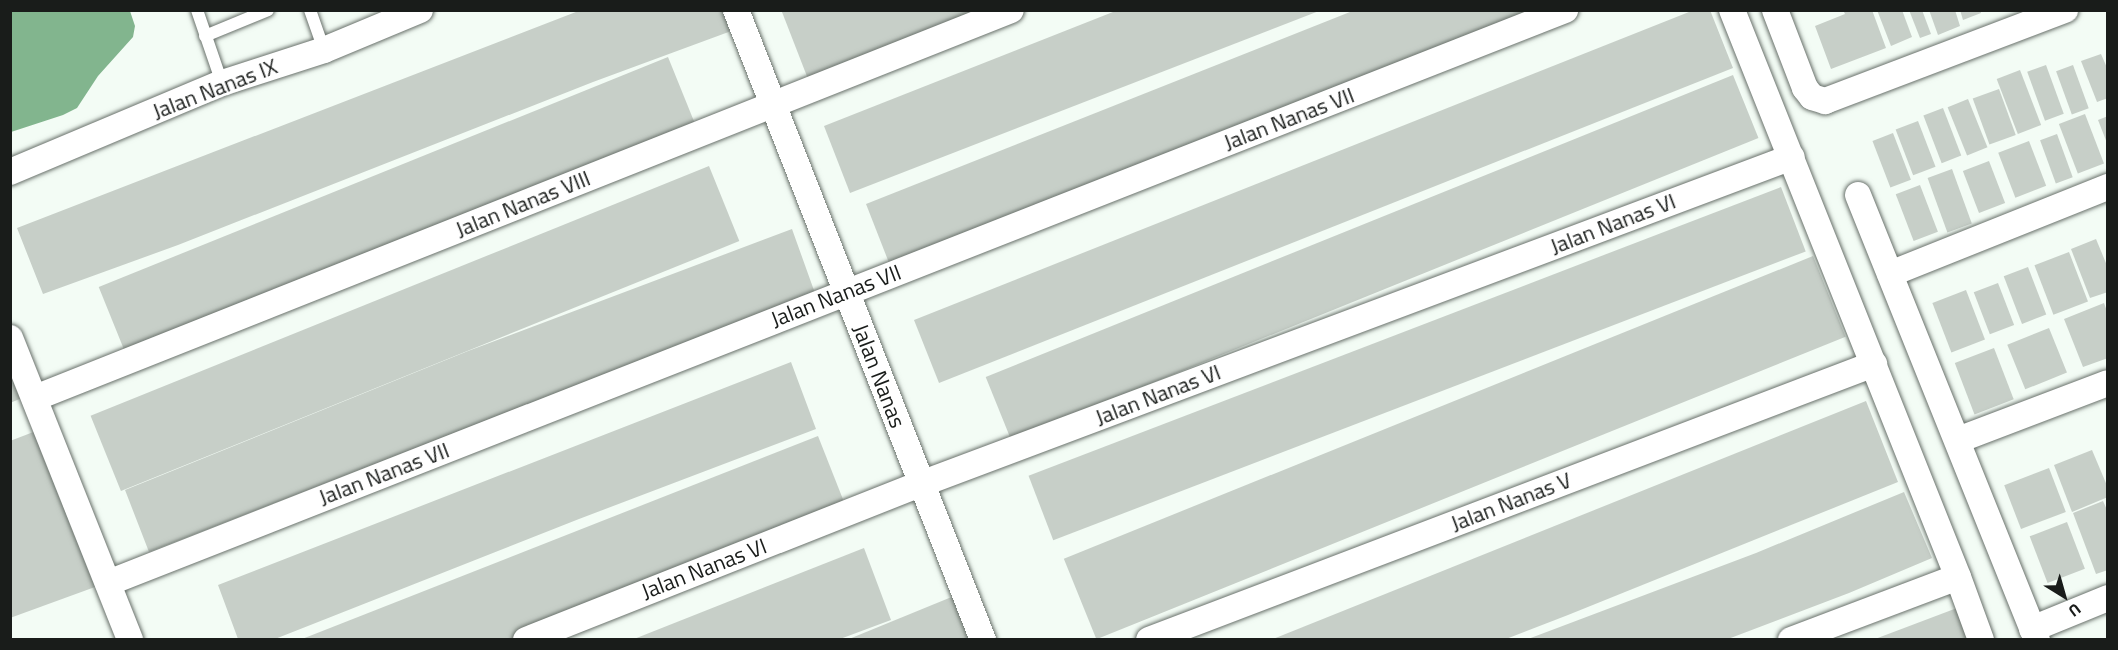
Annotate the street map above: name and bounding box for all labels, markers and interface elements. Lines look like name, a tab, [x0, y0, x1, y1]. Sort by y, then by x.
street label: Jalan Nanas IX	[149, 53, 281, 125]
street label: Jalan Nanas VII	[1220, 82, 1358, 156]
street label: Jalan Nanas VIII	[452, 165, 594, 243]
street label: Jalan Nanas VI	[1547, 188, 1679, 260]
street label: Jalan Nanas VII	[767, 259, 905, 333]
street label: Jalan Nanas	[847, 320, 911, 432]
street label: Jalan Nanas VI	[1092, 359, 1224, 431]
street label: Jalan Nanas VII	[315, 437, 453, 511]
street label: Jalan Nanas V	[1447, 467, 1575, 537]
street label: Jalan Nanas VI	[638, 533, 770, 605]
north arrow	[2034, 566, 2094, 626]
text: U	[2063, 598, 2086, 623]

